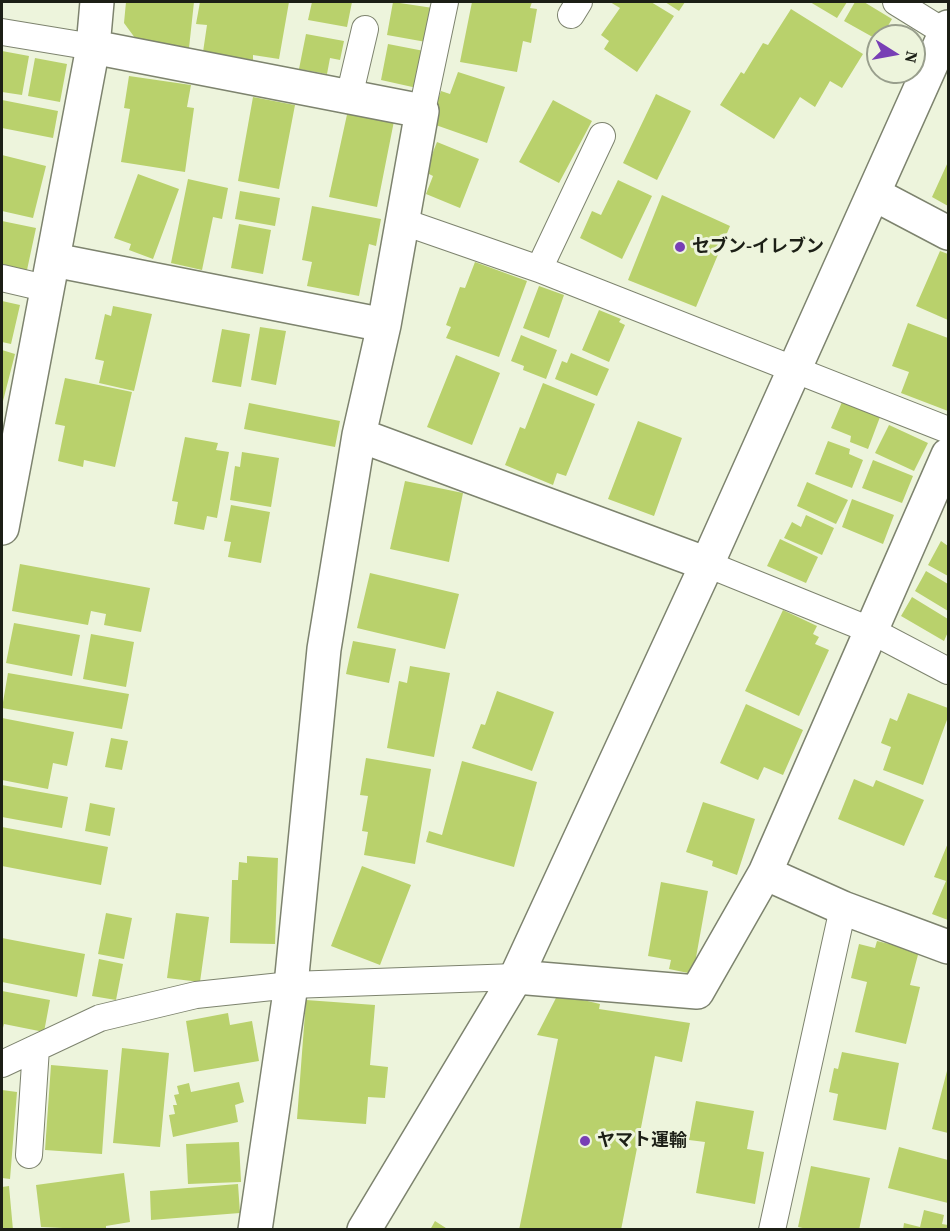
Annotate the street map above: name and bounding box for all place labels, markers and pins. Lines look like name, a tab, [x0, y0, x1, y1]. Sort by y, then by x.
place label: セブン-イレブン	[692, 236, 824, 258]
marker: セブン-イレブン	[673, 240, 687, 254]
place label: ヤマト運輸	[597, 1130, 687, 1152]
marker: ヤマト運輸	[578, 1134, 592, 1148]

